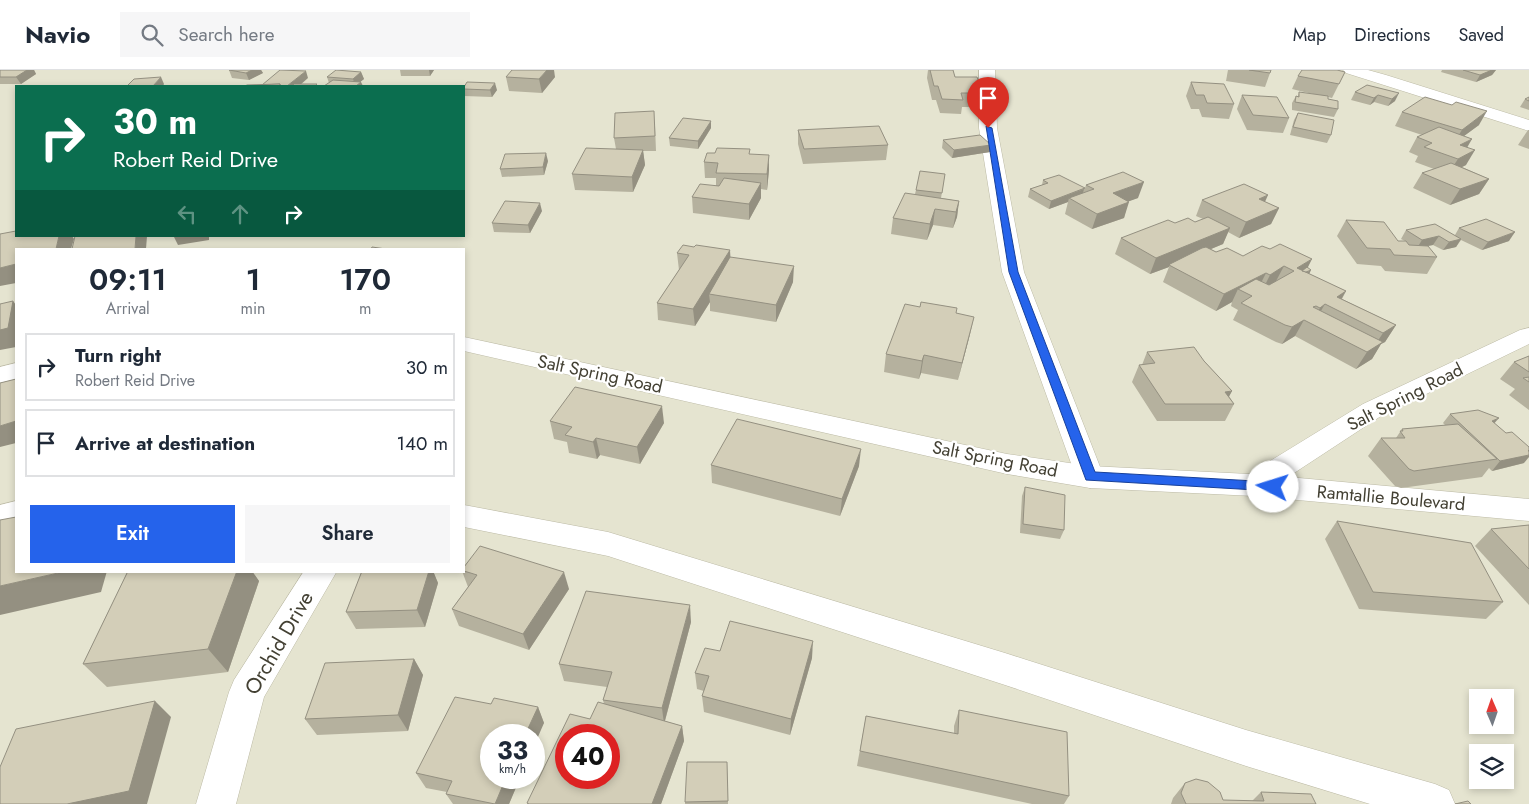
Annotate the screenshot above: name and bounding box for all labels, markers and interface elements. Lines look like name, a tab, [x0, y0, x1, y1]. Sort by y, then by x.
search box	[120, 12, 470, 57]
text: Navio	[25, 17, 90, 52]
icon: search	[138, 21, 166, 49]
text: Search here	[178, 21, 274, 48]
text: Map	[1293, 22, 1326, 48]
text: Directions	[1354, 22, 1430, 48]
text: Saved	[1458, 22, 1504, 48]
pin	[967, 77, 1009, 128]
icon: arrive	[974, 84, 1002, 112]
text: 30 m	[113, 97, 197, 147]
icon: right	[30, 105, 95, 170]
text: Robert Reid Drive	[113, 143, 278, 175]
icon: left	[173, 200, 201, 228]
icon: ahead	[226, 200, 254, 228]
icon: right	[279, 200, 307, 228]
text: 09:11	[89, 258, 166, 301]
text: 1	[246, 258, 260, 301]
text: 170	[340, 258, 391, 301]
text: Arrival	[106, 297, 150, 320]
text: min	[240, 297, 266, 320]
text: m	[359, 297, 371, 320]
text: Turn right	[75, 342, 161, 369]
street label: Salt Spring Road	[535, 348, 665, 400]
icon: right	[32, 353, 60, 381]
text: 30 m	[406, 354, 448, 381]
street label: Salt Spring Road	[1342, 357, 1468, 437]
text: Robert Reid Drive	[75, 369, 195, 392]
icon: arrive	[32, 429, 60, 457]
text: Arrive at destination	[75, 430, 255, 457]
text: 140 m	[396, 430, 448, 457]
street label: Salt Spring Road	[930, 434, 1060, 484]
position arrow	[1246, 460, 1298, 512]
street label: Ramtallie Boulevard	[1316, 479, 1466, 517]
button: Exit	[30, 505, 235, 563]
button: Share	[245, 505, 450, 563]
street label: Orchid Drive	[237, 586, 321, 700]
north arrow	[1469, 689, 1514, 734]
map controls	[1469, 689, 1514, 789]
speed limit sign: 40	[555, 724, 620, 789]
text: 33	[497, 732, 528, 768]
button: layers	[1469, 744, 1514, 789]
text: km/h	[499, 760, 526, 778]

